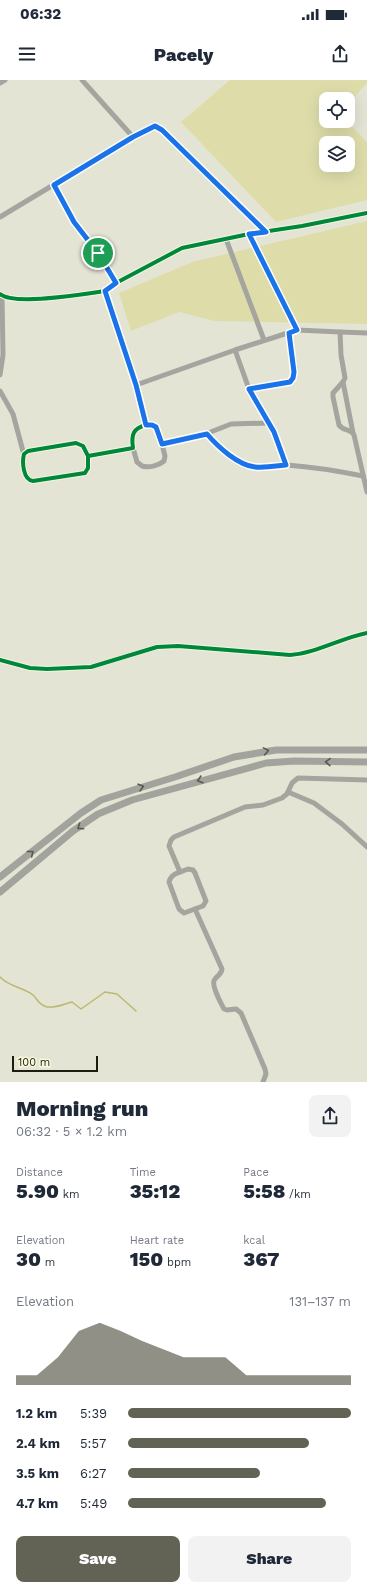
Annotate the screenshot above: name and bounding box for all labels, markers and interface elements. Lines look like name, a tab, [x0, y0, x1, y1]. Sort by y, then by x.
text: 06:32	[20, 5, 61, 23]
icon: menu	[16, 43, 38, 65]
icon: share	[329, 43, 351, 65]
text: Pacely	[154, 44, 213, 65]
map controls	[319, 92, 355, 172]
button: locate	[319, 92, 355, 128]
button: layers	[319, 136, 355, 172]
pin	[81, 236, 115, 270]
icon: arrive	[87, 242, 109, 264]
one-way arrow	[263, 748, 269, 756]
one-way arrow	[325, 758, 331, 766]
one-way arrow	[197, 775, 204, 784]
one-way arrow	[137, 783, 144, 792]
one-way arrow	[77, 822, 84, 830]
one-way arrow	[26, 851, 33, 858]
scale bar	[12, 1054, 98, 1073]
text: 100 m	[18, 1056, 50, 1069]
button: share	[309, 1095, 351, 1137]
text: Morning run	[16, 1096, 148, 1121]
text: 06:32 · 5 × 1.2 km	[16, 1124, 127, 1139]
text: Distance	[16, 1166, 63, 1179]
text: Time	[130, 1166, 156, 1179]
text: Pace	[243, 1166, 269, 1179]
text: 5.90	[16, 1179, 59, 1203]
text: 35:12	[130, 1179, 180, 1203]
text: 5:58	[243, 1179, 285, 1203]
text: km	[59, 1188, 79, 1201]
text: /km	[285, 1188, 311, 1201]
text: Elevation	[16, 1234, 65, 1247]
text: Heart rate	[130, 1234, 184, 1247]
text: kcal	[243, 1234, 265, 1247]
text: 30	[16, 1247, 41, 1271]
text: 150	[130, 1247, 163, 1271]
text: 367	[243, 1247, 280, 1271]
text: m	[41, 1256, 55, 1269]
text: bpm	[163, 1256, 191, 1269]
text: Elevation	[16, 1294, 74, 1309]
text: 131–137 m	[289, 1294, 351, 1309]
text: 1.2 km	[16, 1406, 57, 1421]
text: 5:39	[80, 1406, 107, 1421]
text: 2.4 km	[16, 1436, 60, 1451]
text: 5:57	[80, 1436, 106, 1451]
text: 3.5 km	[16, 1466, 59, 1481]
text: 6:27	[80, 1466, 106, 1481]
text: 4.7 km	[16, 1496, 58, 1511]
text: 5:49	[80, 1496, 107, 1511]
button: Save	[16, 1536, 180, 1582]
button: Share	[188, 1536, 351, 1582]

